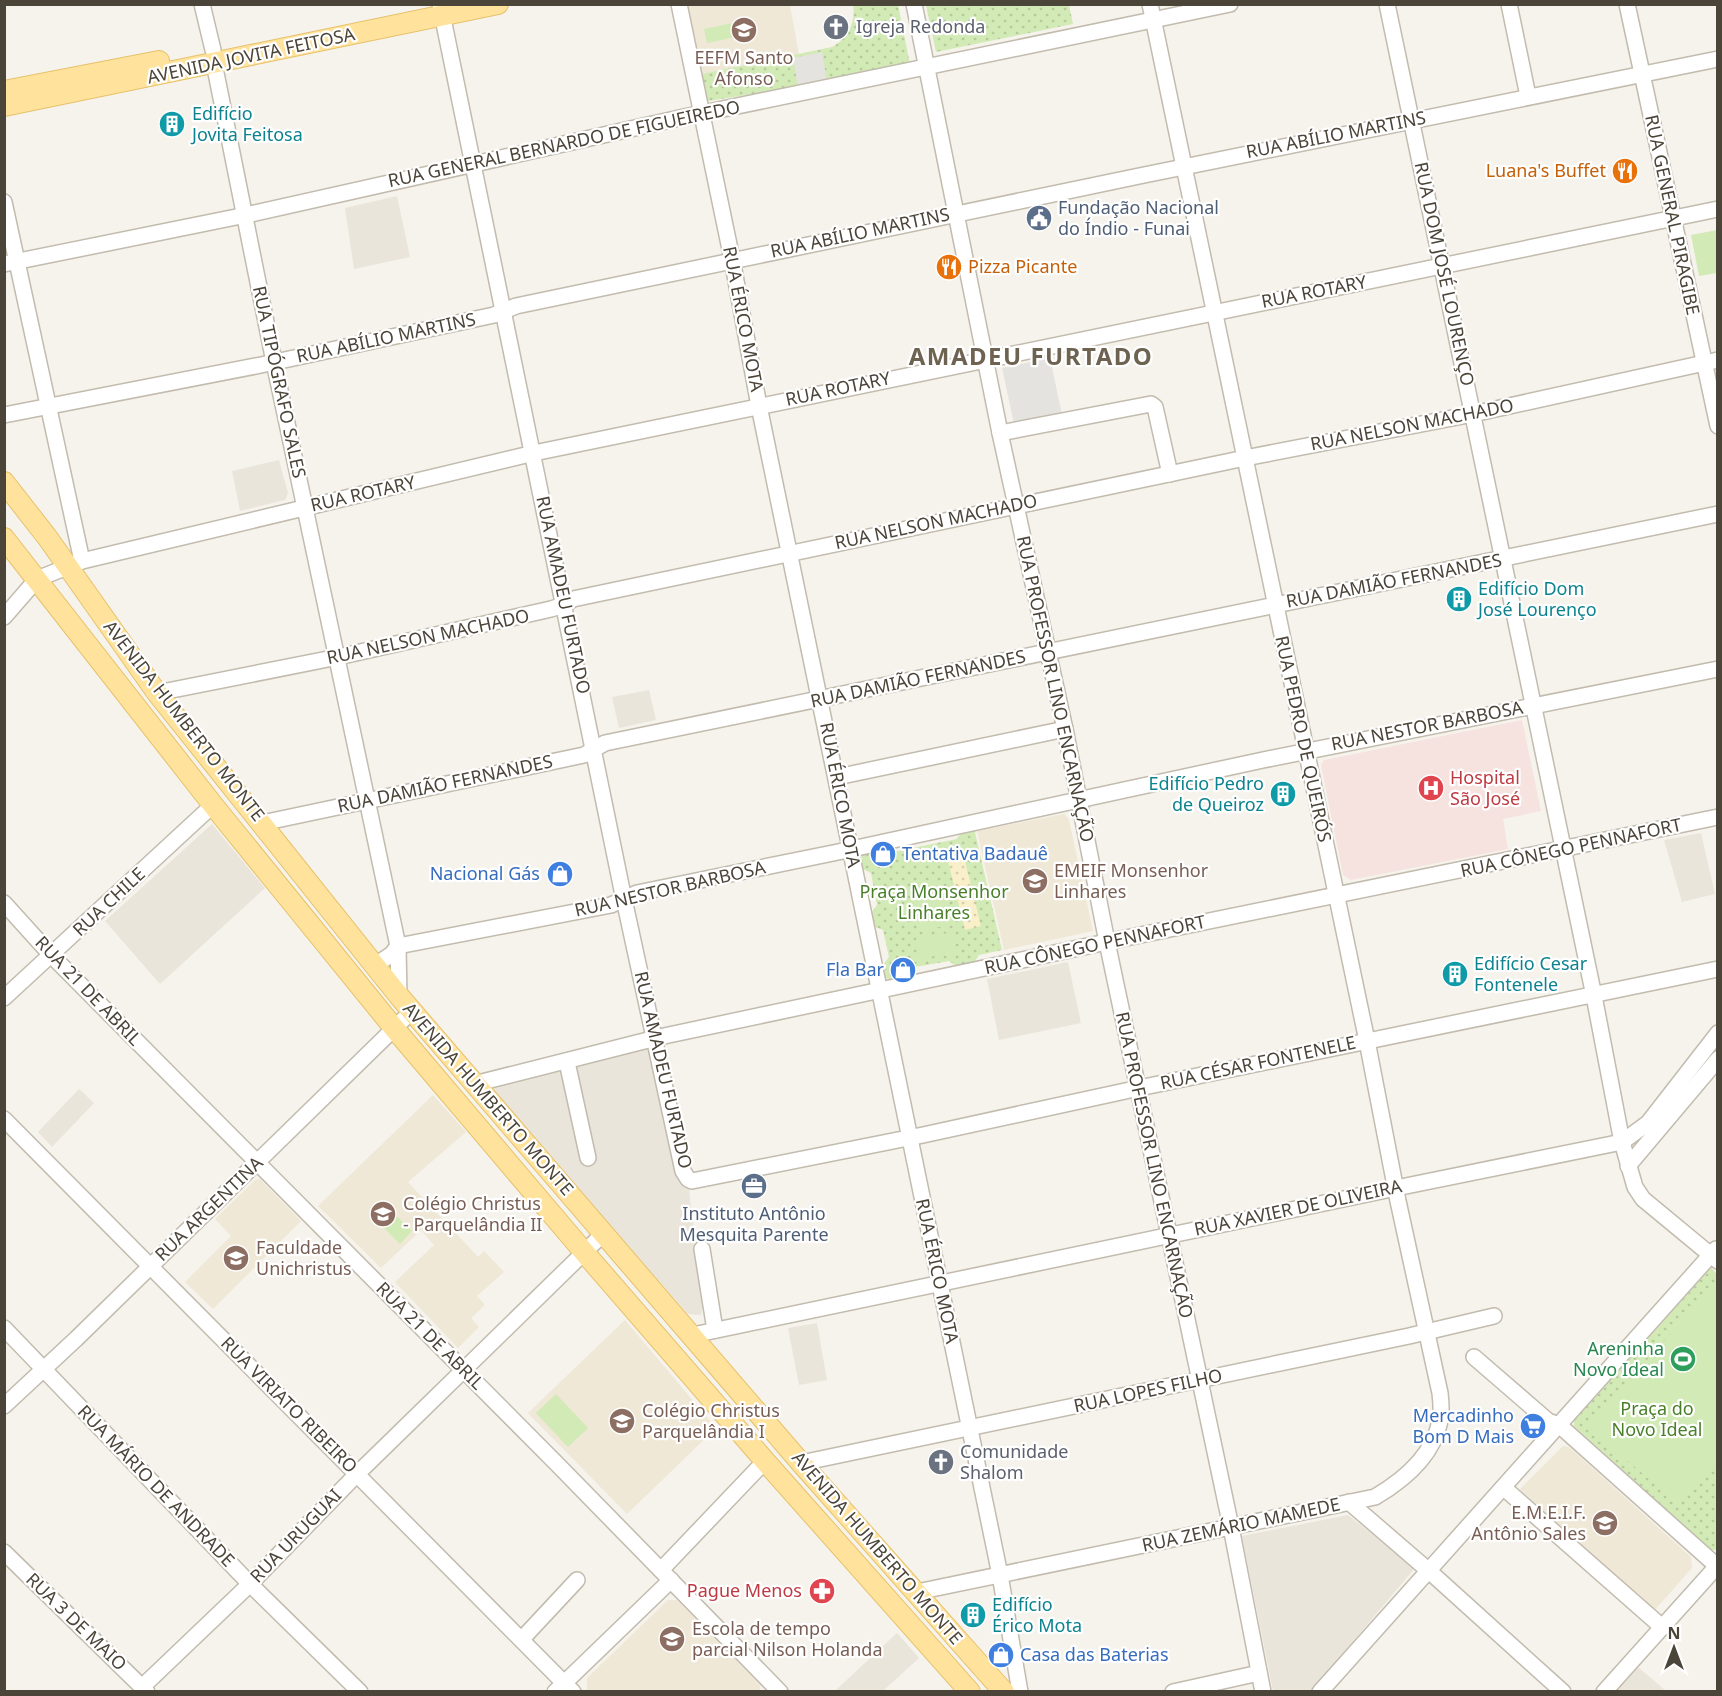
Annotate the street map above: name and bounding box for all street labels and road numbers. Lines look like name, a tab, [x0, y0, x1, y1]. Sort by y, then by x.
street label: AVENIDA JOVITA FEITOSA	[145, 21, 357, 89]
street label: RUA GENERAL BERNARDO DE FIGUEIREDO	[386, 94, 742, 192]
street label: RUA ABÍLIO MARTINS	[1244, 105, 1428, 163]
street label: RUA GENERAL PIRAGIBE	[1640, 112, 1706, 317]
street label: RUA DOM JOSÉ LOURENÇO	[1410, 160, 1480, 388]
street label: RUA ABÍLIO MARTINS	[768, 201, 952, 263]
street label: RUA ÉRICO MOTA	[718, 244, 770, 394]
street label: RUA ROTARY	[1259, 269, 1369, 313]
street label: RUA TIPÓGRAFO SALES	[248, 283, 312, 480]
street label: RUA ABÍLIO MARTINS	[294, 306, 478, 368]
street label: RUA ROTARY	[783, 365, 893, 411]
street label: RUA NELSON MACHADO	[1308, 393, 1516, 456]
street label: RUA ROTARY	[308, 469, 418, 517]
street label: RUA NELSON MACHADO	[832, 488, 1039, 554]
street label: RUA AMADEU FURTADO	[531, 494, 597, 696]
street label: RUA PROFESSOR LINO ENCARNAÇÃO	[1012, 533, 1100, 844]
street label: RUA DAMIÃO FERNANDES	[1284, 547, 1504, 613]
street label: RUA NELSON MACHADO	[324, 603, 531, 669]
street label: AVENIDA HUMBERTO MONTE	[99, 615, 271, 826]
street label: RUA PEDRO DE QUEIRÓS	[1270, 633, 1338, 844]
street label: RUA DAMIÃO FERNANDES	[808, 643, 1028, 713]
street label: RUA NESTOR BARBOSA	[1329, 695, 1525, 755]
street label: RUA ÉRICO MOTA	[815, 720, 867, 870]
street label: RUA DAMIÃO FERNANDES	[335, 748, 555, 818]
street label: RUA CÔNEGO PENNAFORT	[1458, 812, 1683, 882]
street label: RUA NESTOR BARBOSA	[572, 854, 768, 922]
street label: RUA CHILE	[67, 862, 150, 941]
street label: RUA CÔNEGO PENNAFORT	[982, 909, 1207, 979]
street label: RUA 21 DE ABRIL	[30, 930, 147, 1050]
street label: RUA AMADEU FURTADO	[630, 969, 698, 1171]
street label: AVENIDA HUMBERTO MONTE	[398, 997, 579, 1200]
street label: RUA PROFESSOR LINO ENCARNAÇÃO	[1111, 1009, 1199, 1320]
street label: RUA CÉSAR FONTENELE	[1158, 1030, 1358, 1094]
street label: RUA ARGENTINA	[149, 1150, 268, 1266]
street label: RUA XAVIER DE OLIVEIRA	[1192, 1173, 1404, 1241]
street label: RUA ÉRICO MOTA	[911, 1196, 965, 1346]
street label: RUA 21 DE ABRIL	[372, 1276, 490, 1394]
street label: RUA VIRIATO RIBEIRO	[216, 1331, 363, 1478]
street label: RUA LOPES FILHO	[1071, 1363, 1224, 1417]
street label: RUA MÁRIO DE ANDRADE	[73, 1399, 240, 1571]
street label: AVENIDA HUMBERTO MONTE	[787, 1446, 968, 1649]
street label: RUA URUGUAI	[244, 1483, 346, 1587]
street label: RUA ZEMÁRIO MAMEDE	[1140, 1491, 1342, 1557]
street label: RUA 3 DE MAIO	[21, 1567, 132, 1675]

